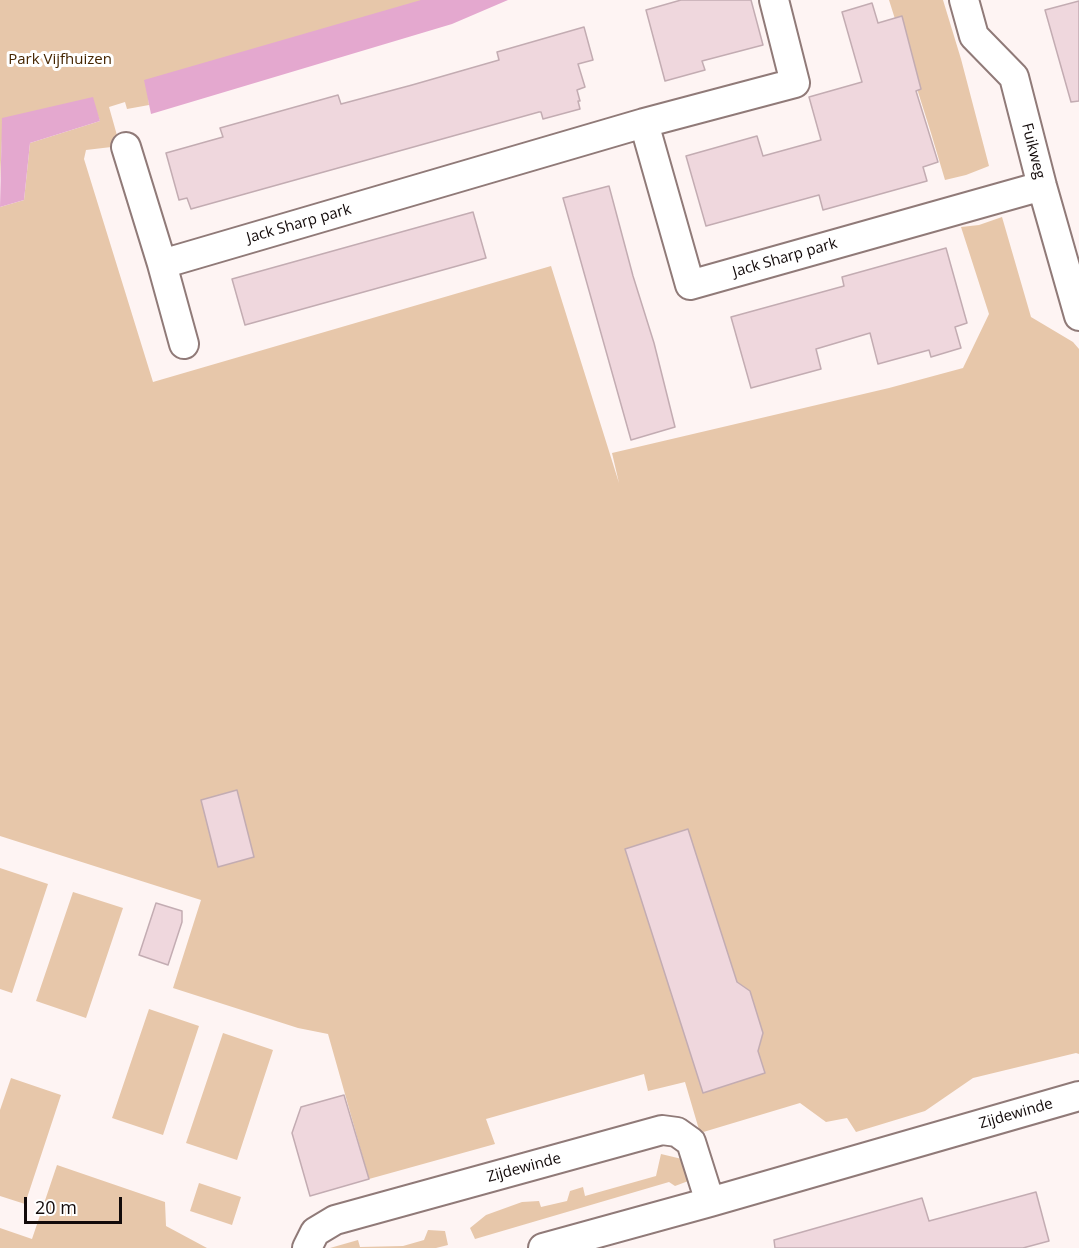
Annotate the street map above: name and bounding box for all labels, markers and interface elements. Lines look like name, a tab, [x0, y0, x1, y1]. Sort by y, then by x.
park label: Park Vijfhuizen	[8, 51, 112, 69]
street label: Fuikweg	[1017, 121, 1049, 181]
street label: Jack Sharp park	[245, 200, 353, 248]
street label: Jack Sharp park	[731, 234, 839, 282]
street label: Zijdewinde	[977, 1095, 1055, 1133]
street label: Zijdewinde	[485, 1149, 563, 1187]
scale bar	[27, 1185, 124, 1223]
text: 20 m	[35, 1195, 77, 1219]

